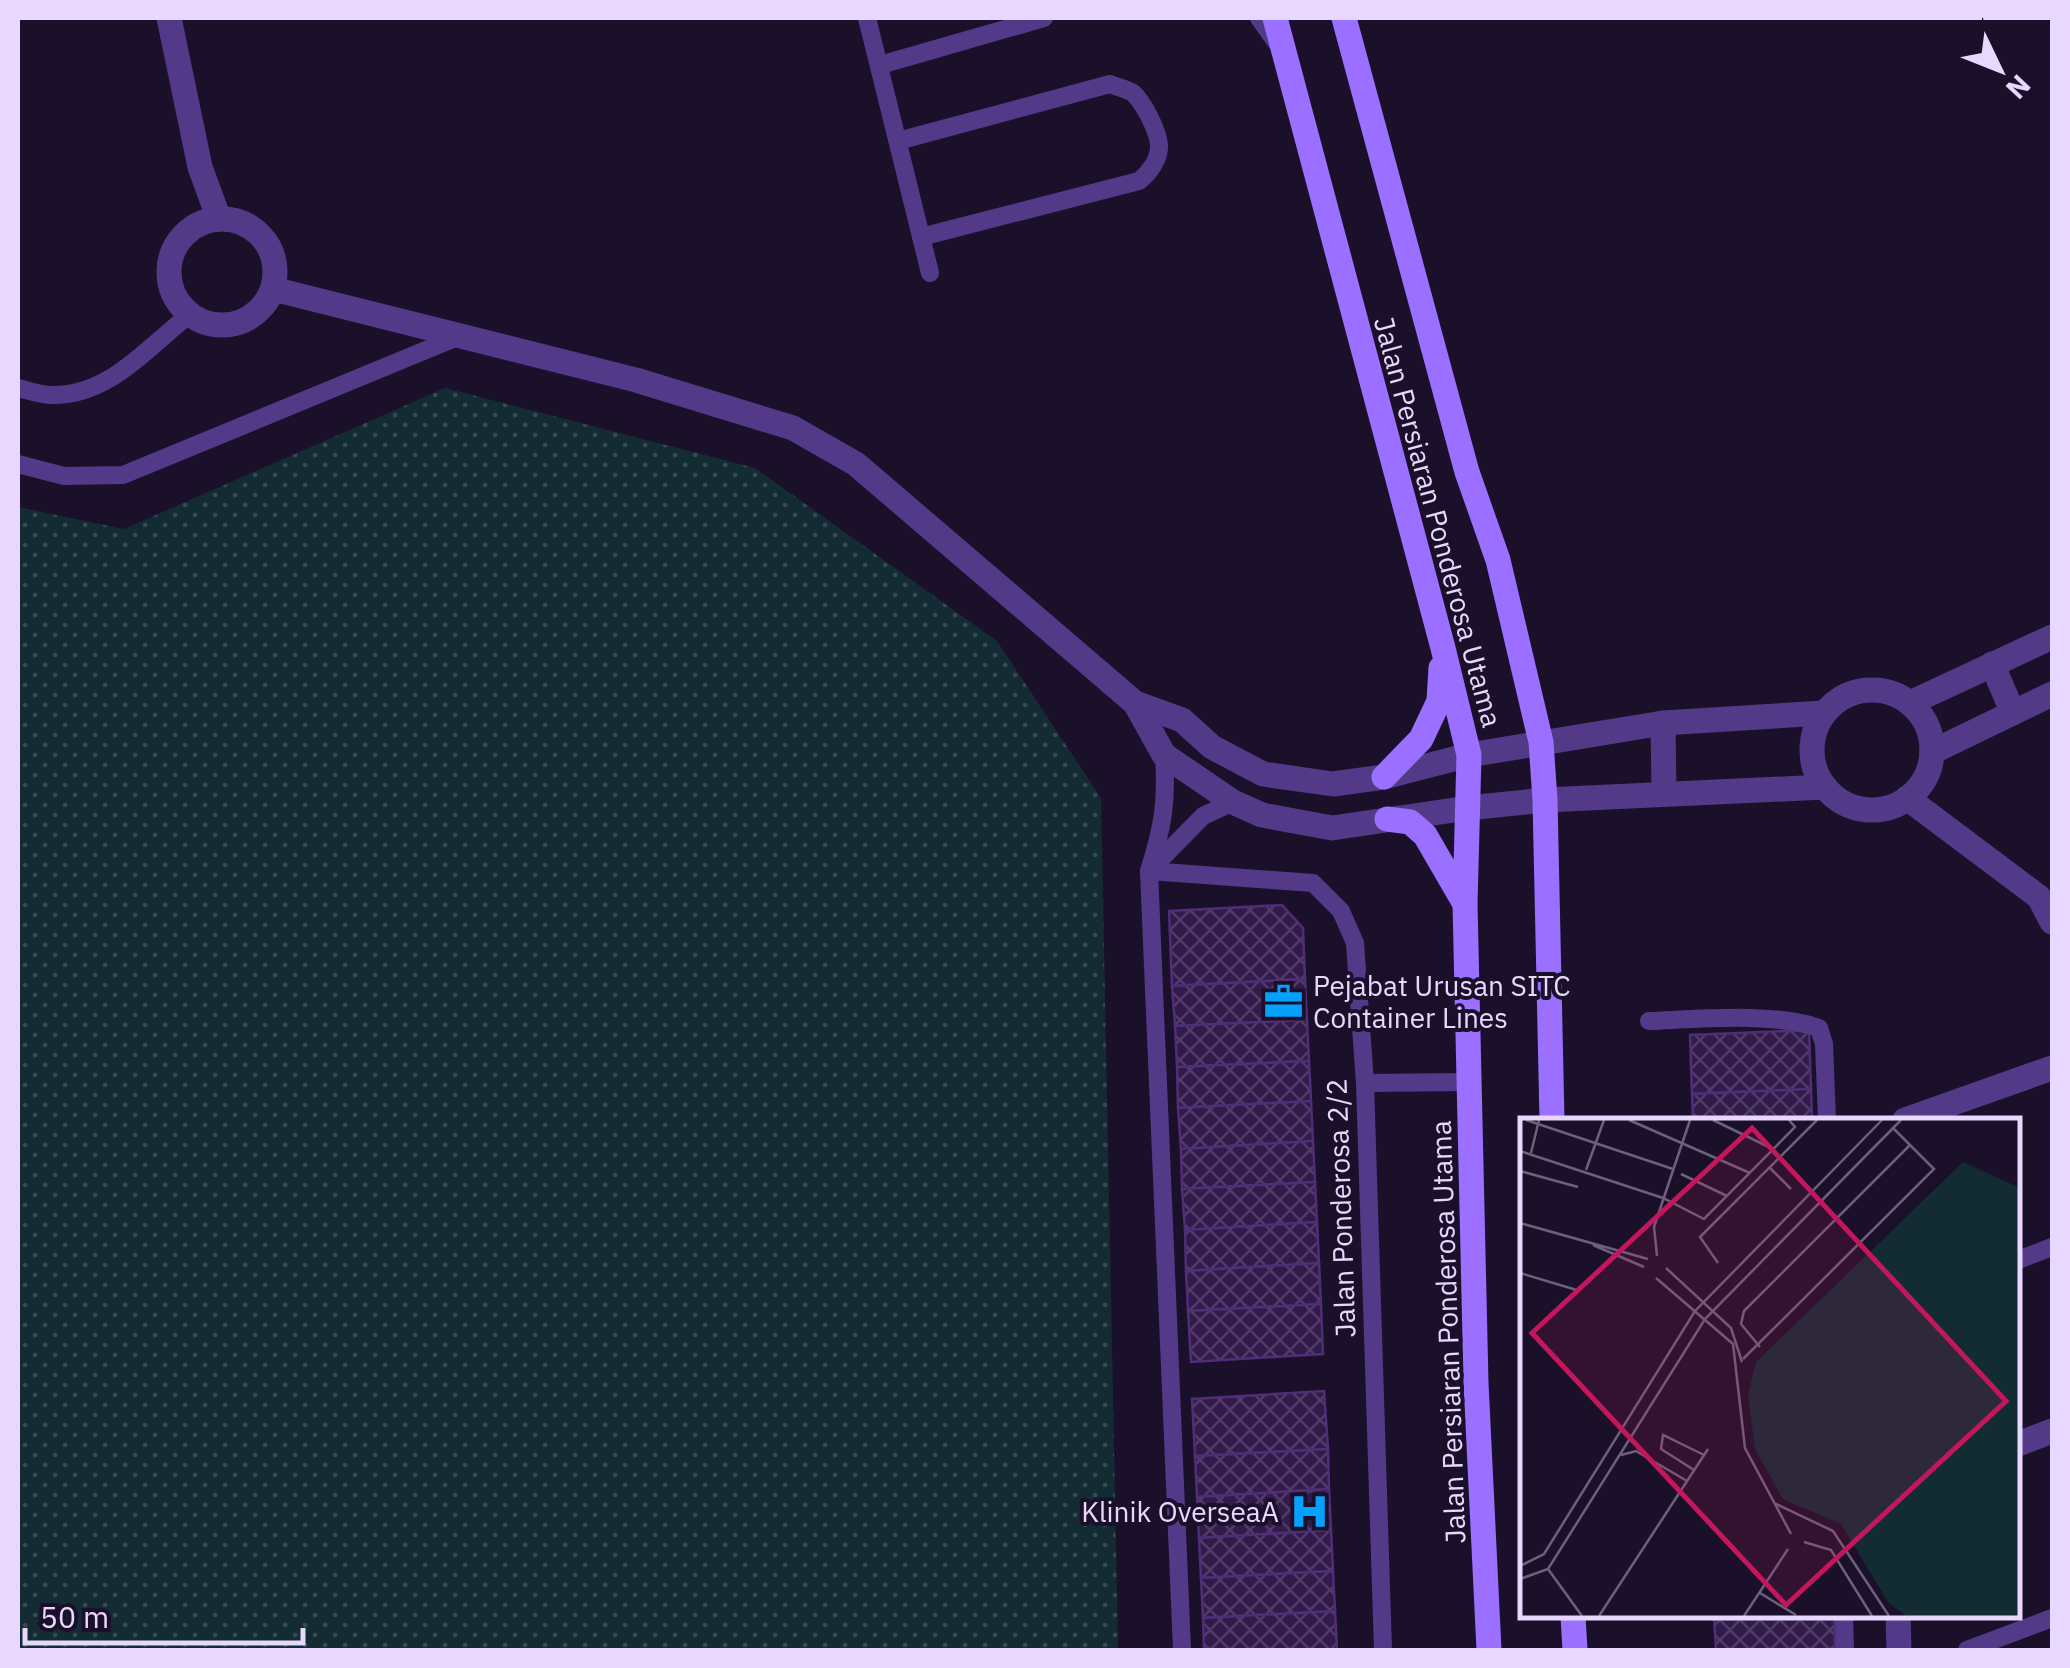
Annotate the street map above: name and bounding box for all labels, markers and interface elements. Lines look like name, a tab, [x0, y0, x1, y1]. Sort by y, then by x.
north arrow	[1950, 20, 2050, 120]
text: N	[1998, 67, 2039, 107]
street label: Jalan Persiaran Ponderosa Utama	[1366, 313, 1511, 731]
place label: Pejabat Urusan SITC Container Lines	[1313, 967, 1571, 1036]
office icon: Pejabat Urusan SITC Container Lines	[1262, 981, 1304, 1023]
street label: Jalan Ponderosa 2/2	[1317, 1078, 1364, 1338]
inset map	[1520, 1118, 2020, 1618]
street label: Jalan Persiaran Ponderosa Utama	[1422, 1120, 1473, 1544]
hospital icon: Klinik OverseaA	[1288, 1491, 1330, 1533]
place label: Klinik OverseaA	[1081, 1493, 1279, 1530]
scale bar	[25, 1583, 302, 1645]
text: 50 m	[40, 1597, 109, 1636]

